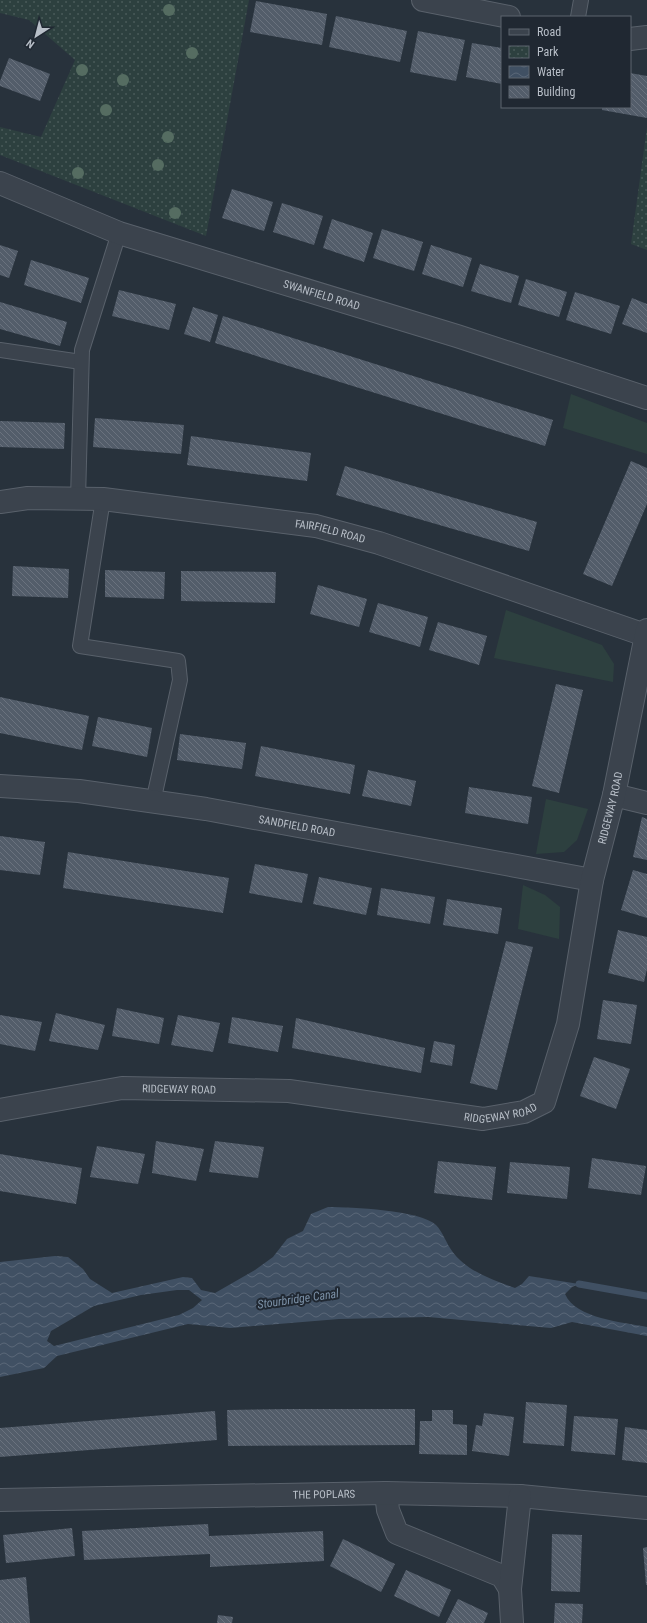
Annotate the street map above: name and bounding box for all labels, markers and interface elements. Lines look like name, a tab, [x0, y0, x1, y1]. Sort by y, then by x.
north arrow	[16, 16, 56, 56]
legend	[501, 16, 631, 108]
text: Road	[537, 25, 561, 39]
text: N	[24, 36, 37, 51]
text: Park	[537, 45, 559, 59]
text: Water	[537, 65, 565, 79]
text: Building	[537, 85, 575, 99]
street label: SWANFIELD ROAD	[282, 277, 362, 313]
street label: FAIRFIELD ROAD	[294, 517, 367, 546]
street label: RIDGEWAY ROAD	[595, 770, 625, 845]
street label: SANDFIELD ROAD	[258, 812, 336, 839]
street label: RIDGEWAY ROAD	[142, 1082, 216, 1096]
street label: RIDGEWAY ROAD	[463, 1100, 539, 1126]
water label: Stourbridge Canal	[256, 1286, 340, 1312]
street label: THE POPLARS	[293, 1487, 356, 1501]

